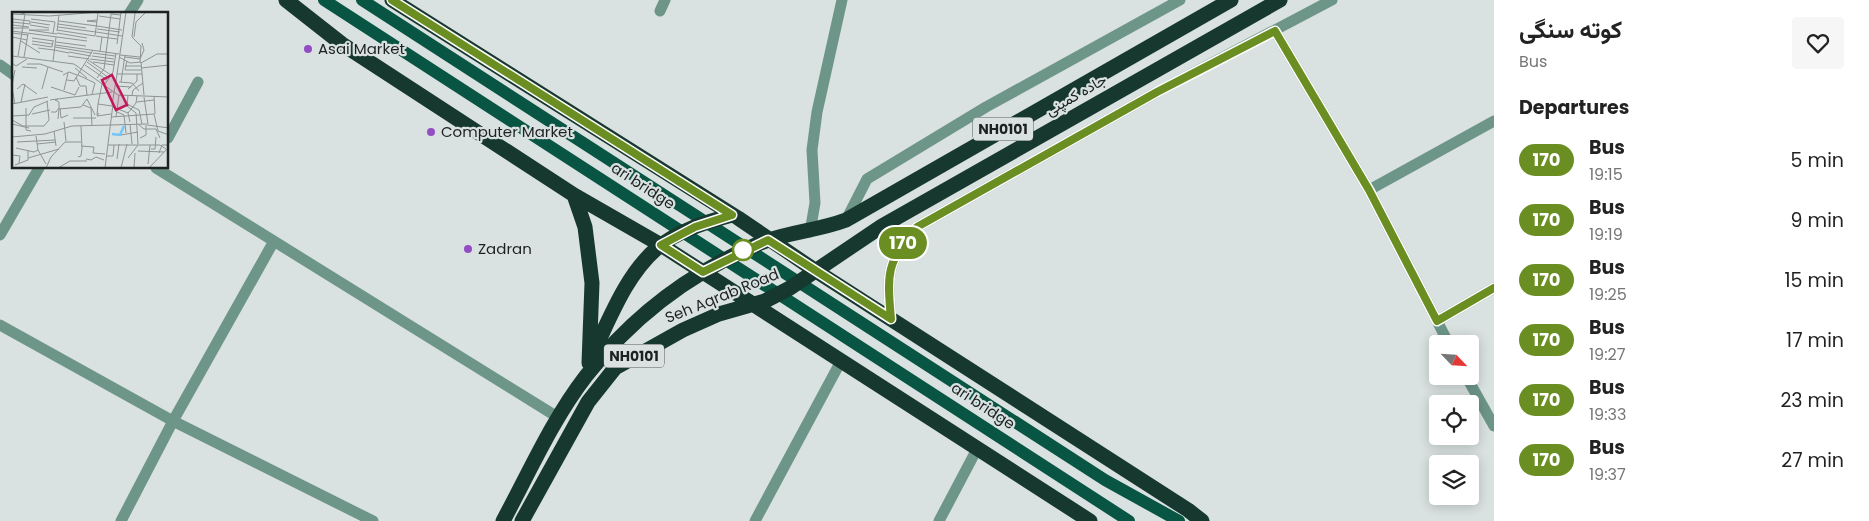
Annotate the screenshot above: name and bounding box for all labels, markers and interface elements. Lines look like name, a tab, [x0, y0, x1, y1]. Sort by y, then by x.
inset map	[12, 12, 169, 169]
text: کوته سنگی	[1519, 13, 1622, 46]
button: heart	[1792, 17, 1844, 69]
place label: Asai Market	[318, 38, 405, 59]
marker: Asai Market	[302, 43, 314, 55]
text: Bus	[1519, 50, 1547, 73]
street label: جاده کمپنی	[1041, 69, 1110, 121]
text: Departures	[1519, 94, 1629, 121]
road number: NH0101	[973, 118, 1033, 140]
place label: Computer Market	[441, 121, 573, 142]
marker: Computer Market	[425, 126, 437, 138]
text: Bus	[1589, 134, 1625, 161]
text: 170	[1532, 147, 1561, 172]
text: 5 min	[1791, 147, 1844, 174]
street label: ari bridge	[607, 157, 679, 214]
text: 19:15	[1589, 163, 1623, 186]
text: Bus	[1589, 194, 1625, 221]
text: 170	[1532, 207, 1561, 232]
text: 9 min	[1791, 207, 1844, 234]
text: 19:19	[1589, 223, 1623, 246]
line badge: 170	[874, 227, 932, 259]
text: 170	[889, 230, 917, 255]
place label: Zadran	[478, 238, 532, 259]
unlabelled marker	[732, 239, 754, 261]
marker: Zadran	[462, 243, 474, 255]
text: Bus	[1589, 254, 1625, 281]
street label: Seh Aqrab Road	[662, 263, 782, 328]
text: 170	[1532, 267, 1561, 292]
text: 15 min	[1785, 267, 1844, 294]
text: 19:25	[1589, 283, 1627, 306]
text: Bus	[1589, 314, 1625, 341]
text: 170	[1532, 327, 1561, 352]
text: 17 min	[1786, 327, 1844, 354]
north arrow	[1429, 335, 1479, 385]
map controls	[1429, 335, 1479, 505]
text: 19:27	[1589, 343, 1626, 366]
road number: NH0101	[604, 344, 664, 368]
text: Bus	[1589, 374, 1625, 401]
street label: ari bridge	[947, 377, 1019, 434]
text: 170	[1532, 387, 1561, 412]
text: 23 min	[1780, 387, 1844, 414]
button: locate	[1429, 395, 1479, 445]
text: 19:33	[1589, 403, 1626, 426]
text: Bus	[1589, 434, 1625, 461]
text: 170	[1532, 447, 1561, 472]
text: 27 min	[1781, 447, 1844, 474]
button: layers	[1429, 455, 1479, 505]
text: 19:37	[1589, 463, 1626, 486]

